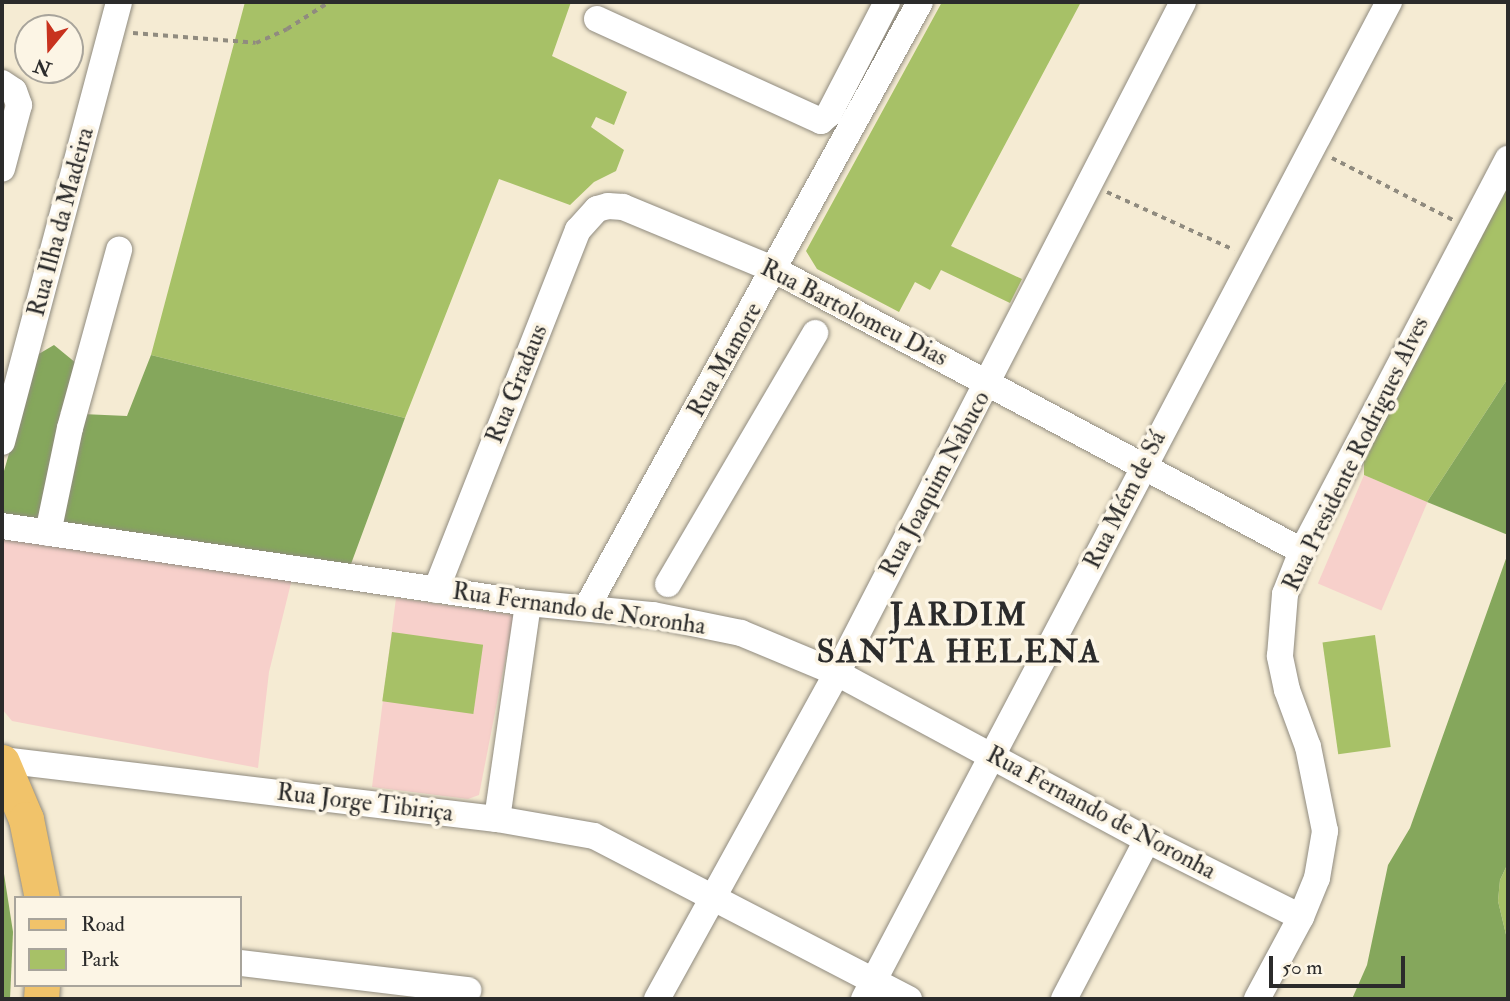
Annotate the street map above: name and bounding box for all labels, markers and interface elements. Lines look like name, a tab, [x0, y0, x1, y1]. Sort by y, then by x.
north arrow	[14, 14, 84, 84]
text: N	[31, 53, 55, 81]
street label: Rua Ilha da Madeira	[22, 124, 100, 320]
street label: Rua Bartolomeu Dias	[756, 253, 952, 373]
street label: Rua Mamore	[682, 298, 768, 422]
street label: Rua Presidente Rodrigues Alves	[1277, 312, 1435, 596]
street label: Rua Gradaus	[480, 320, 554, 448]
street label: Rua Joaquim Nabuco	[874, 386, 996, 582]
street label: Rua Mém de Sá	[1078, 426, 1172, 574]
street label: Rua Fernando de Noronha	[451, 577, 707, 641]
district label: JARDIM SANTA HELENA	[818, 597, 1100, 672]
street label: Rua Fernando de Noronha	[982, 740, 1220, 886]
street label: Rua Jorge Tibiriça	[275, 778, 455, 828]
legend	[14, 896, 242, 987]
text: Road	[81, 911, 125, 938]
scale bar	[1272, 942, 1408, 986]
text: Park	[81, 946, 119, 973]
text: 50 m	[1282, 954, 1323, 981]

